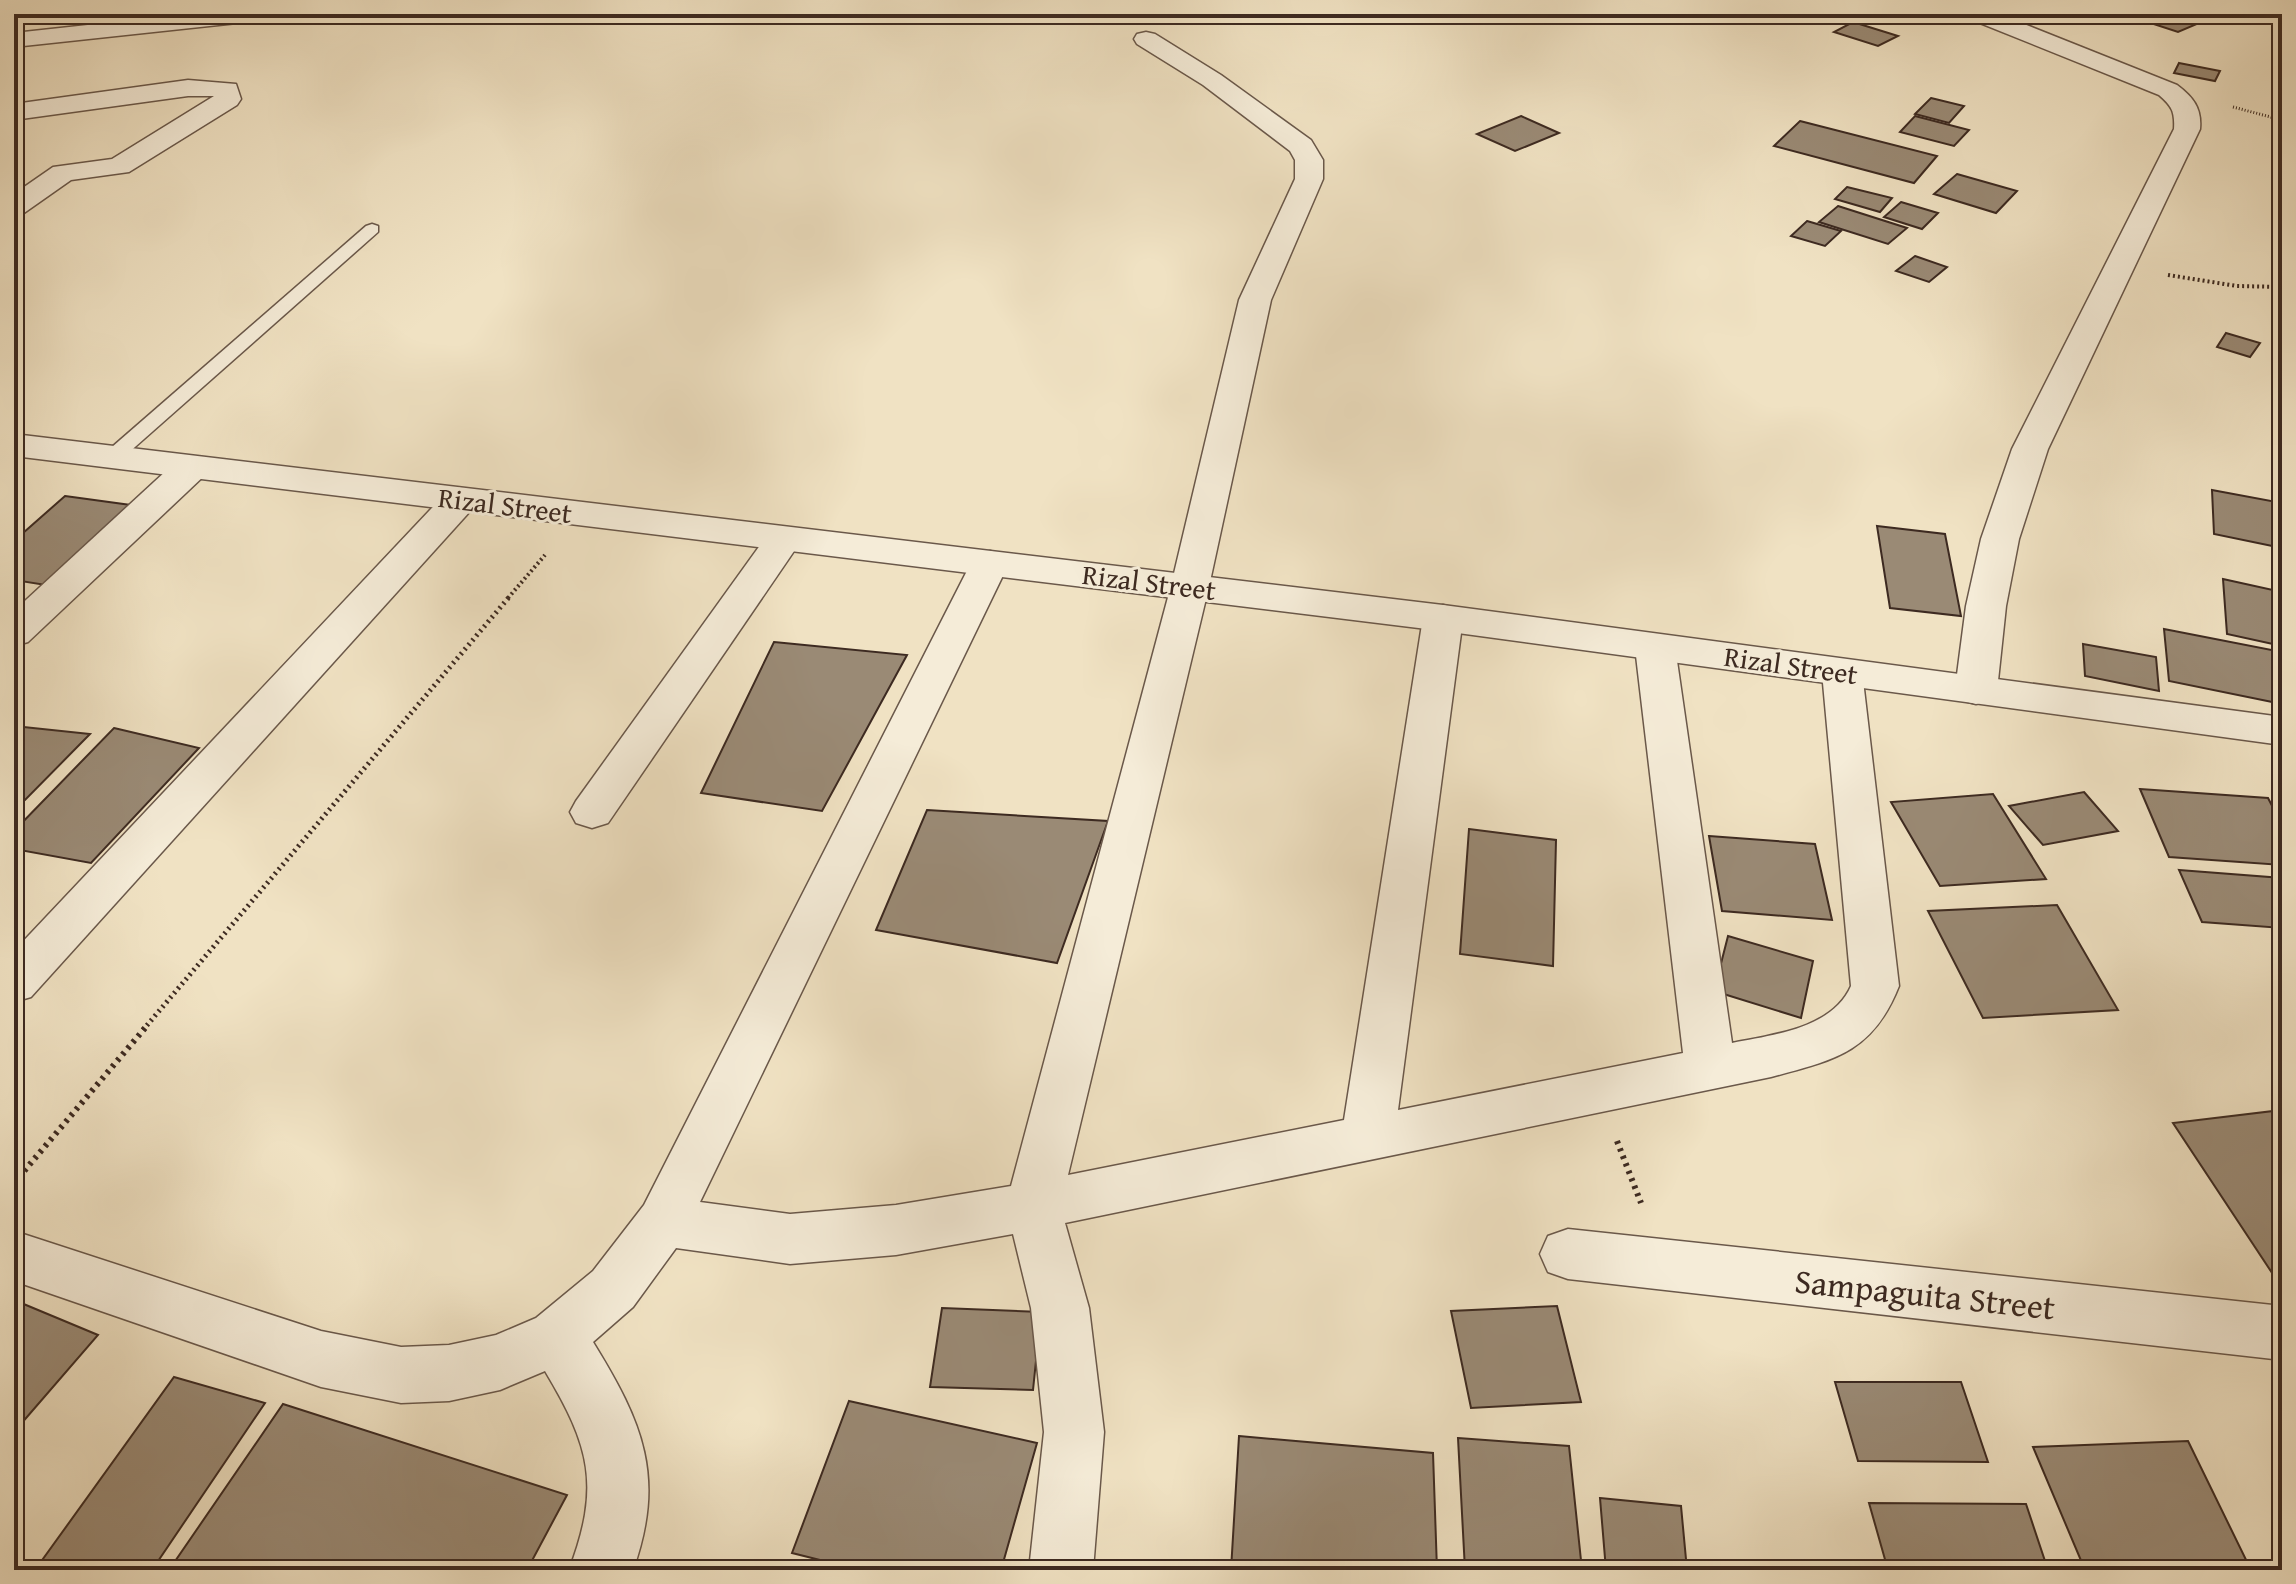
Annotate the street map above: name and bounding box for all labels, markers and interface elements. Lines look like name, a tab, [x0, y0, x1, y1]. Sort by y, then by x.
street label: Rizal Street	[436, 476, 574, 533]
street label: Rizal Street	[1080, 553, 1218, 610]
street label: Rizal Street	[1722, 635, 1861, 694]
street label: Sampaguita Street	[1793, 1255, 2058, 1332]

